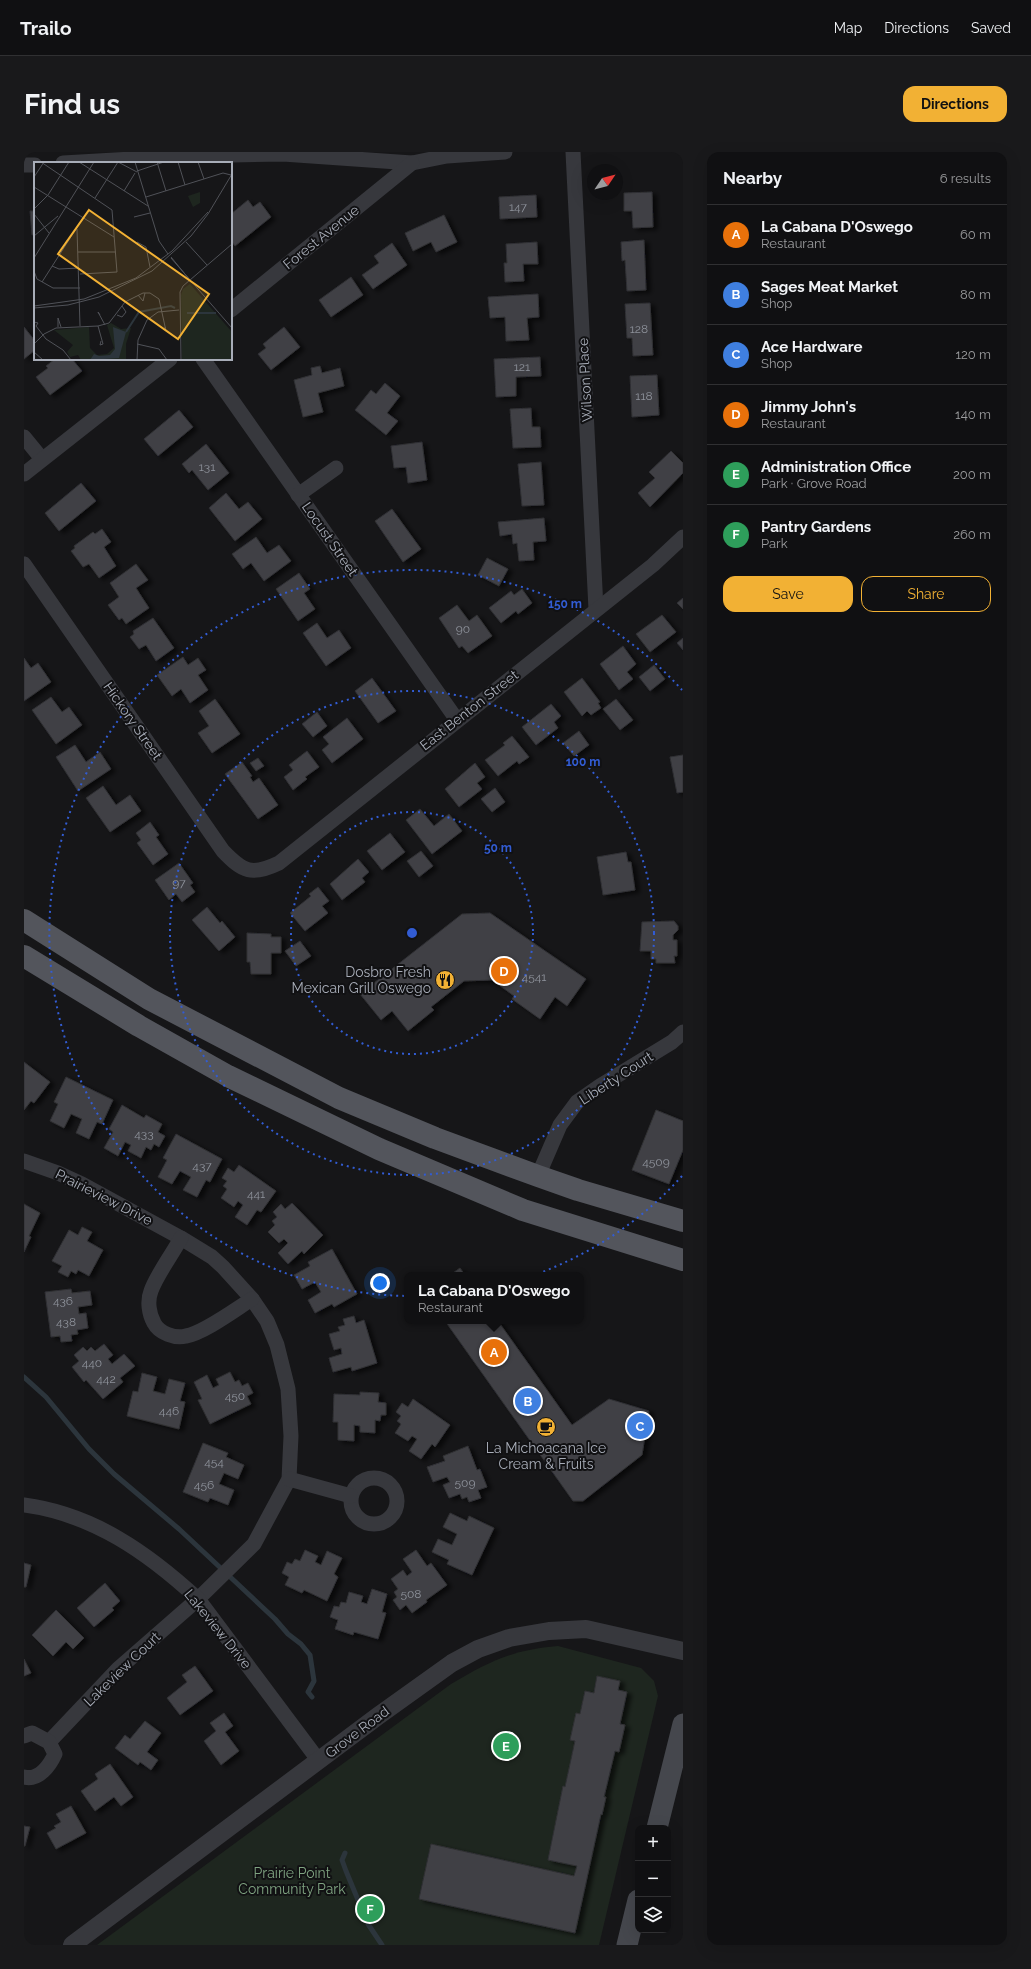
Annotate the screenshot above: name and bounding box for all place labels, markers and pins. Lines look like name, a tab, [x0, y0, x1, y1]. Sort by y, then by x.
centre of rings	[405, 926, 419, 940]
pin: D	[491, 956, 517, 986]
place label: Dosbro Fresh Mexican Grill Oswego	[292, 964, 431, 996]
restaurant icon: Dosbro Fresh Mexican Grill Oswego	[434, 969, 456, 991]
pin: A	[481, 1337, 507, 1367]
pin: B	[515, 1386, 541, 1416]
pin: C	[627, 1411, 653, 1441]
cafe icon: La Michoacana Ice Cream & Fruits	[535, 1416, 557, 1438]
place label: La Michoacana Ice Cream & Fruits	[486, 1440, 606, 1472]
pin: E	[493, 1731, 519, 1761]
pin: F	[357, 1894, 383, 1924]

